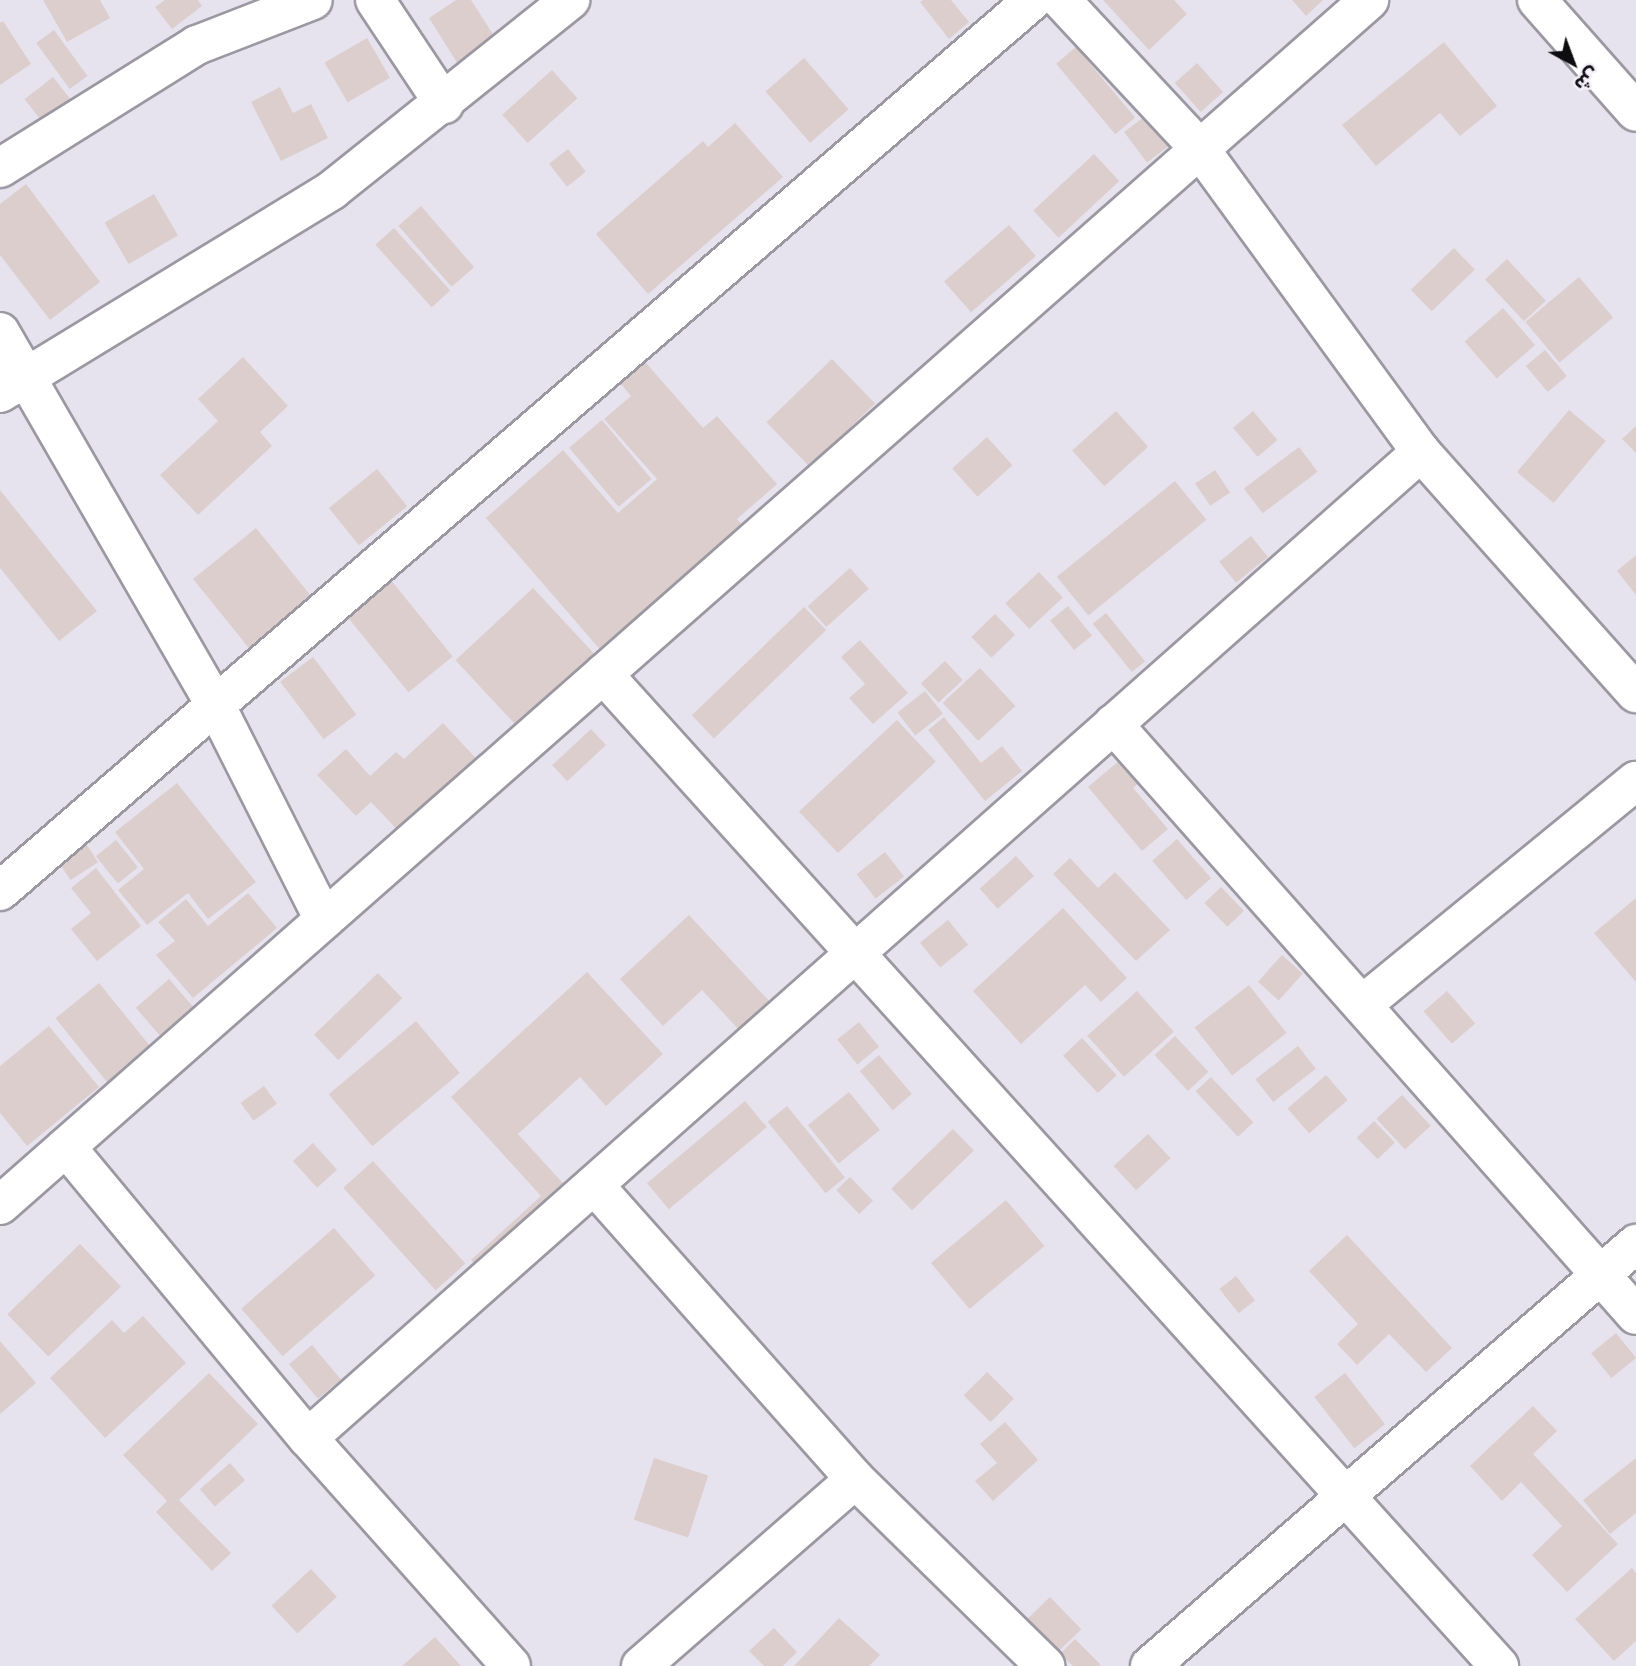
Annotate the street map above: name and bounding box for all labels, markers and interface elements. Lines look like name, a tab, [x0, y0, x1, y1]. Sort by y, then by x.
north arrow	[1538, 28, 1608, 98]
text: ش	[1570, 63, 1604, 96]

